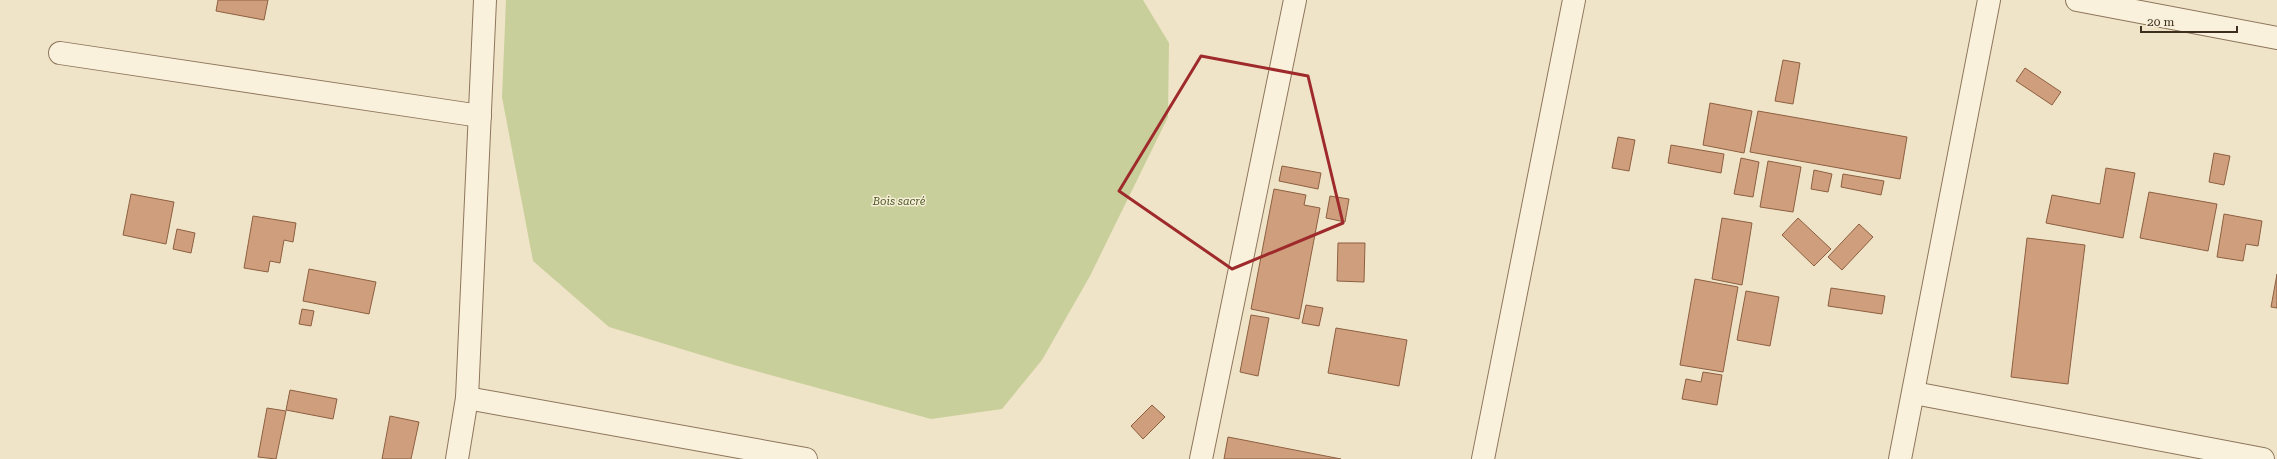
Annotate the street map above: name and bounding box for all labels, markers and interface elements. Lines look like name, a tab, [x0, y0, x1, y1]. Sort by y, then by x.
scale bar	[2141, 8, 2237, 34]
text: 20 m	[2147, 15, 2174, 29]
park label: Bois sacré	[872, 195, 926, 208]

